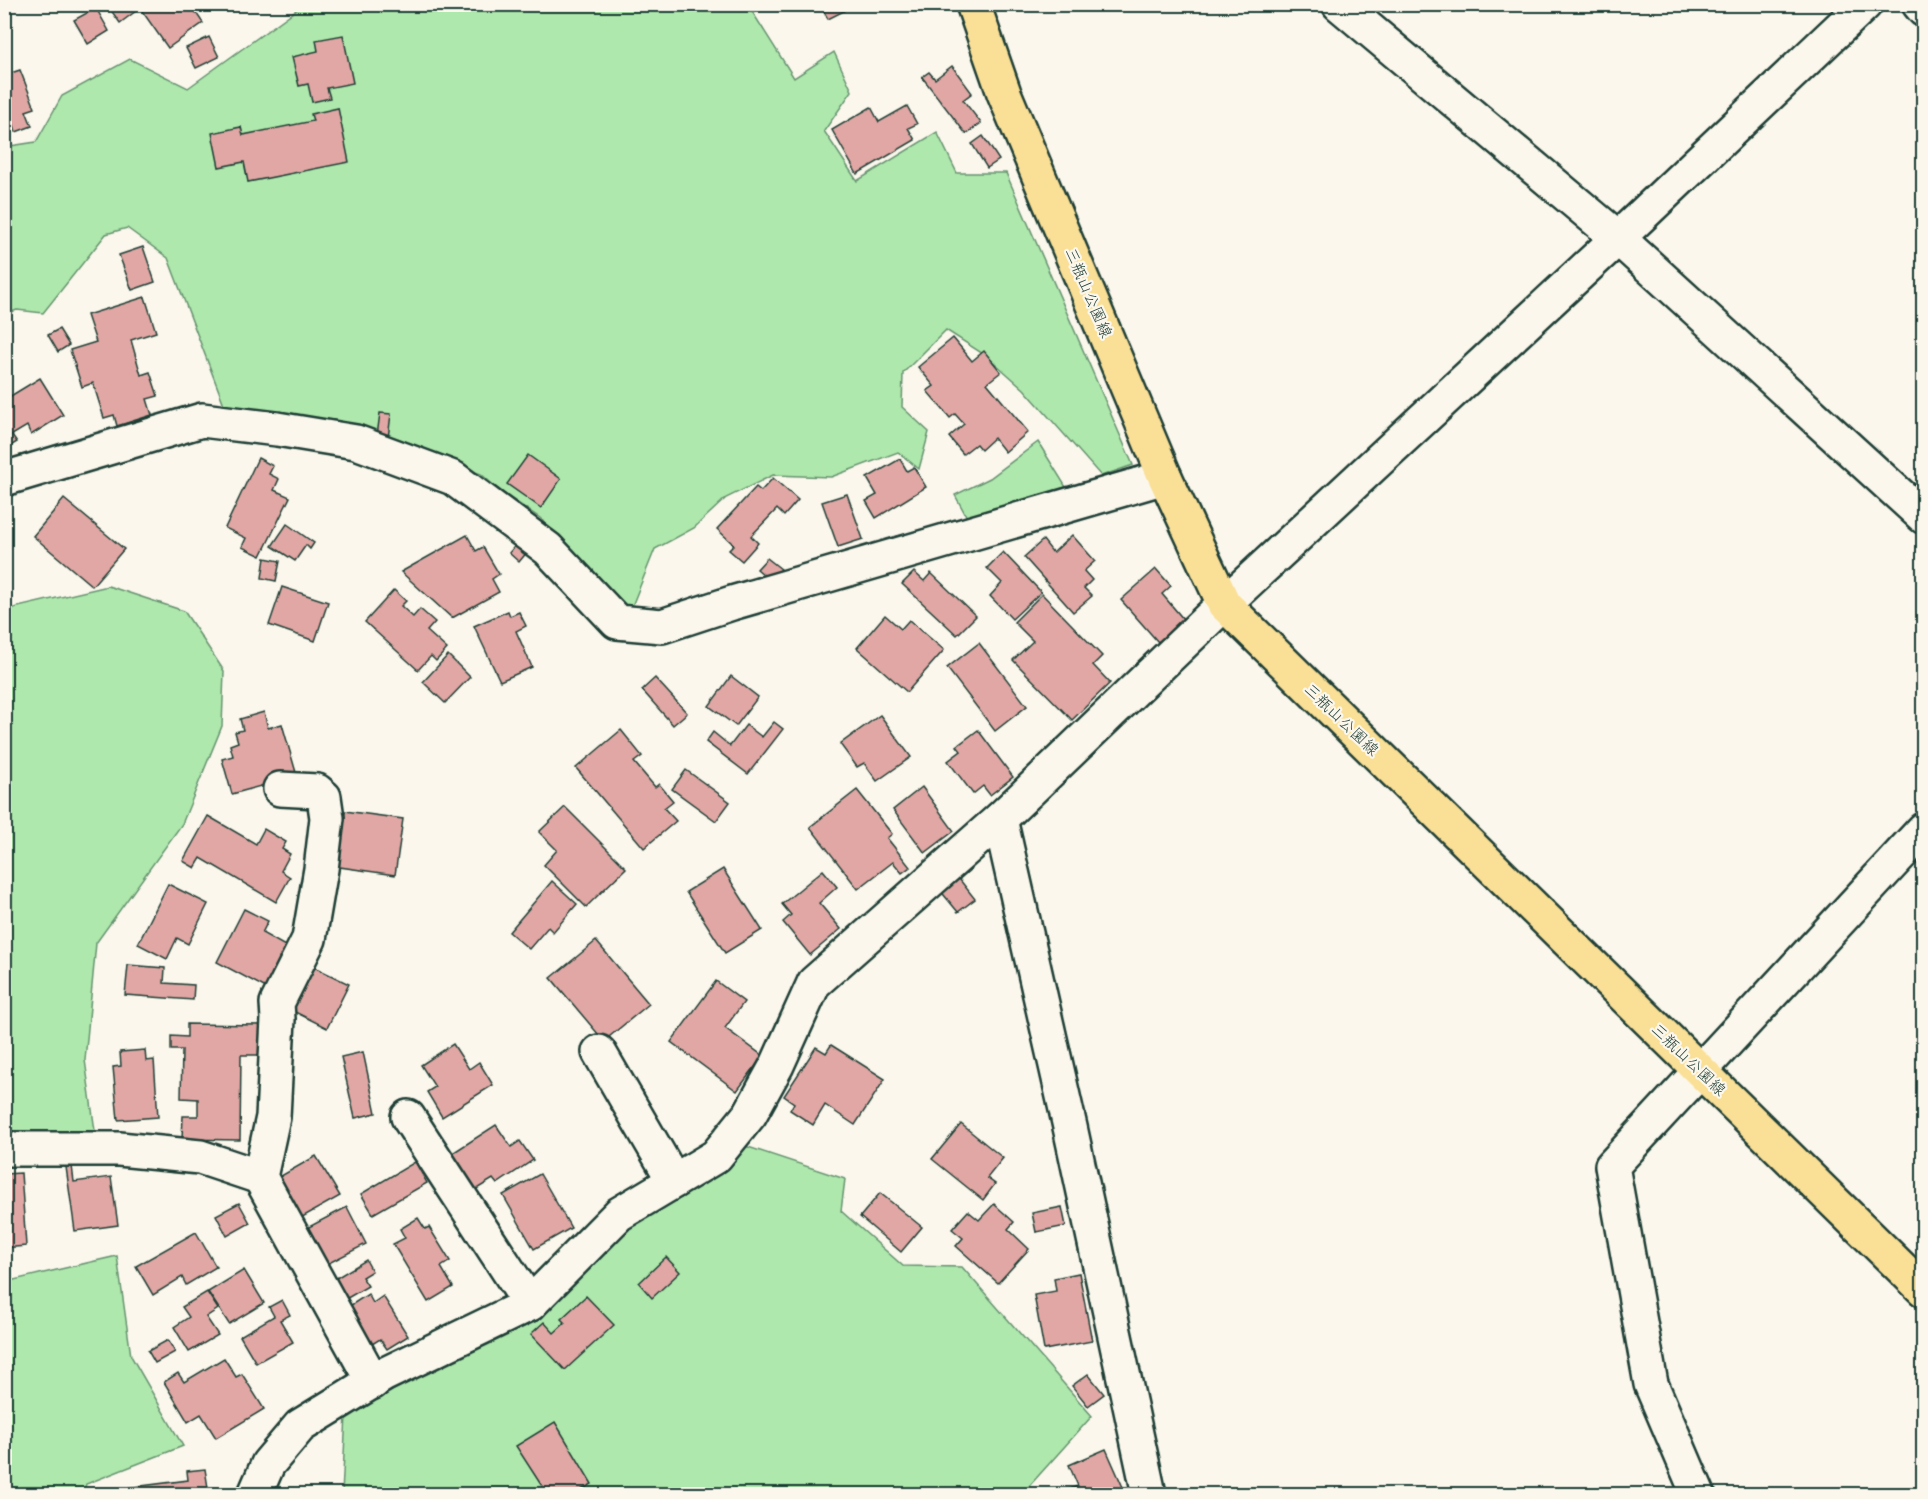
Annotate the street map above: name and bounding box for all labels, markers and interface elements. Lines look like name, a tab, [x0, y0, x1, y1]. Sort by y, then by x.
street label: 三瓶山公園線	[1058, 244, 1118, 342]
street label: 三瓶山公園線	[1298, 678, 1384, 762]
street label: 三瓶山公園線	[1645, 1018, 1731, 1102]

